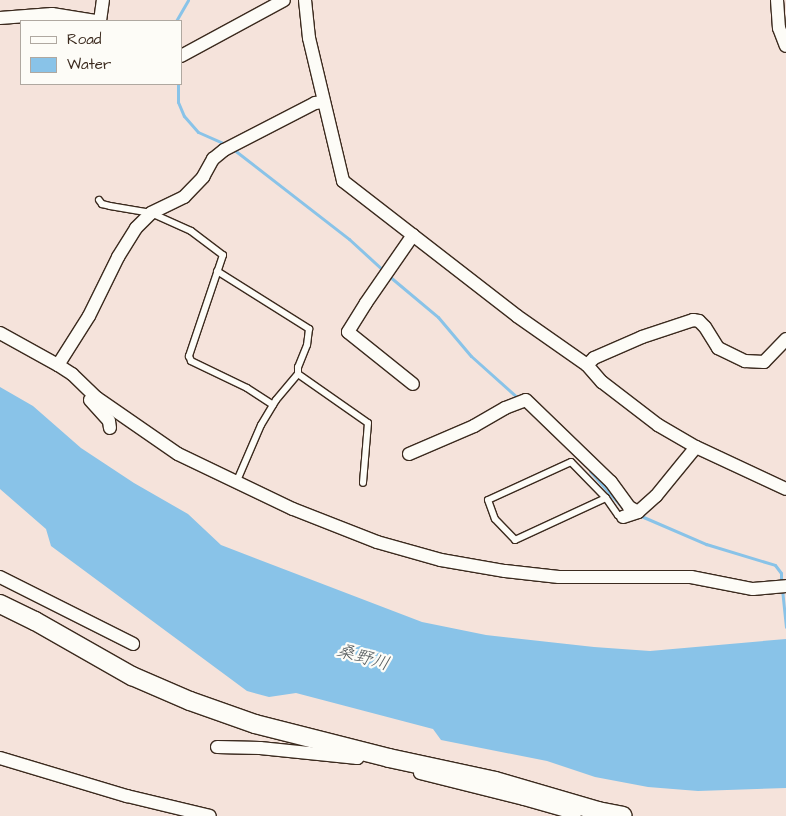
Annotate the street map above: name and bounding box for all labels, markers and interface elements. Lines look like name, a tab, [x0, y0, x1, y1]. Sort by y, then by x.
legend	[20, 20, 182, 85]
text: Road	[67, 29, 101, 50]
text: Water	[67, 54, 111, 75]
water label: 桑野川	[334, 640, 392, 676]

